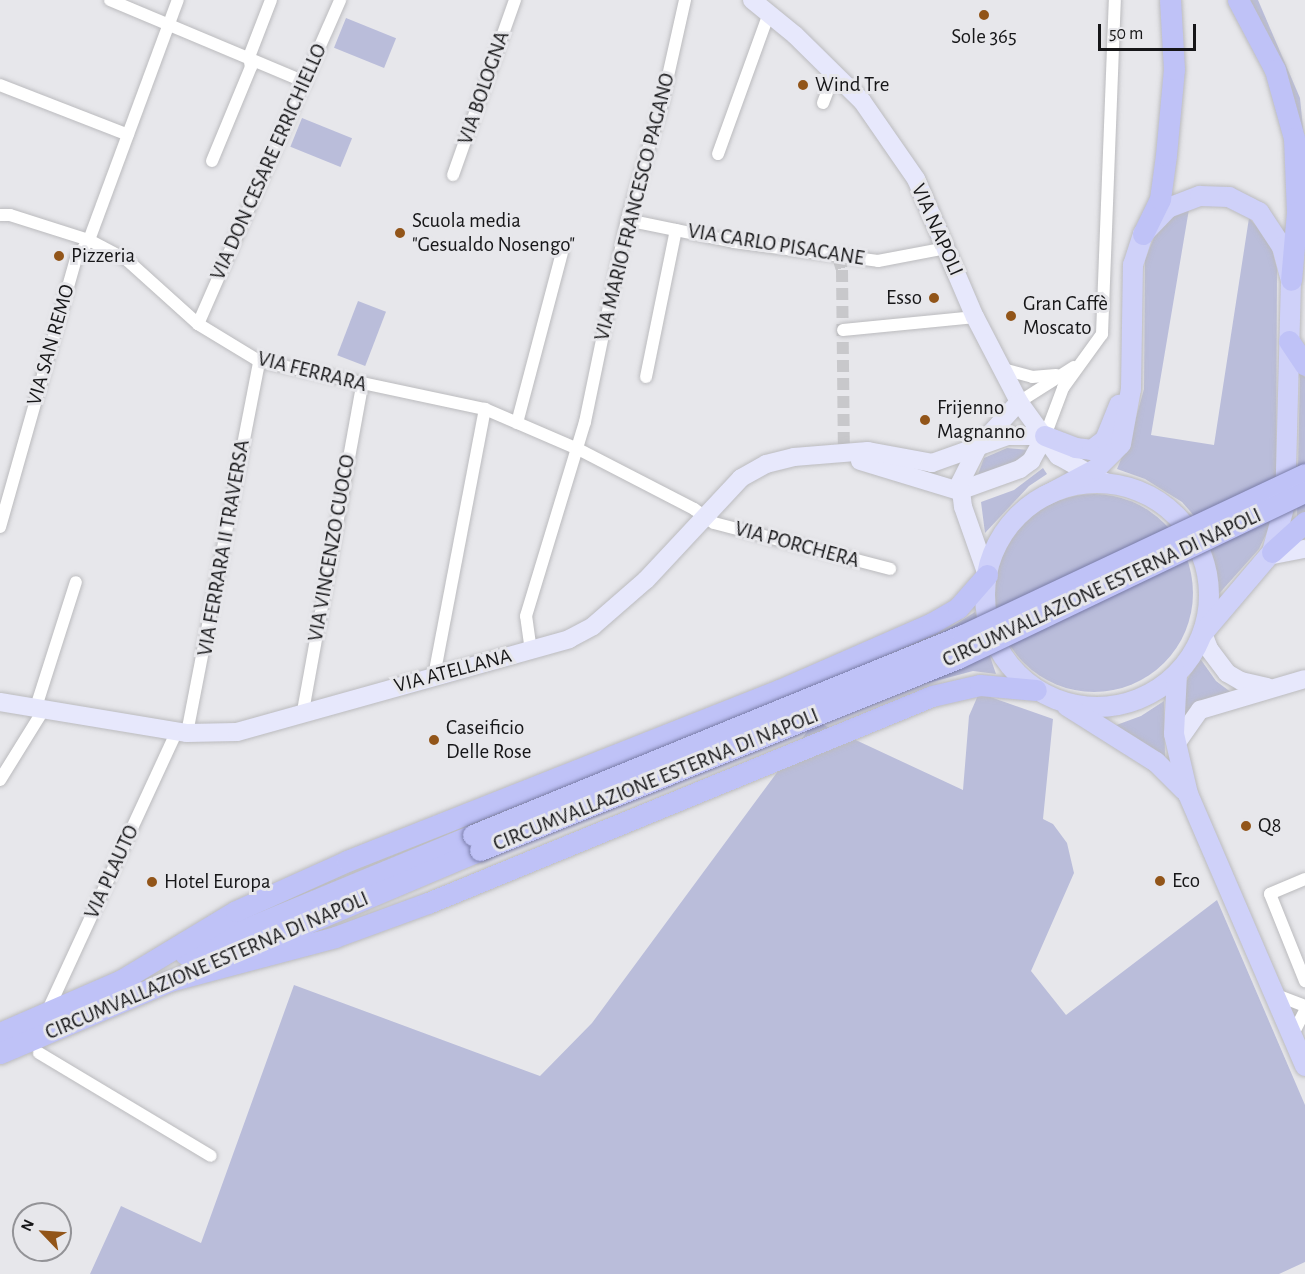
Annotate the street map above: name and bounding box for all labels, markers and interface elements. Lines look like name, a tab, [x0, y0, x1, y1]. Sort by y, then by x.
marker: Sole 365	[977, 8, 991, 22]
scale bar	[1101, 12, 1198, 50]
place label: Sole 365	[951, 24, 1017, 50]
text: 50 m	[1109, 25, 1143, 43]
street label: VIA BOLOGNA	[453, 28, 515, 148]
street label: VIA DON CESARE ERRICHIELLO	[205, 40, 333, 284]
street label: VIA MARIO FRANCESCO PAGANO	[590, 71, 680, 343]
place label: Wind Tre	[815, 72, 889, 98]
marker: Wind Tre	[796, 78, 810, 92]
street label: VIA NAPOLI	[906, 180, 968, 280]
place label: Scuola media "Gesualdo Nosengo"	[412, 208, 575, 258]
street label: VIA CARLO PISACANE	[686, 219, 866, 271]
marker: Scuola media "Gesualdo Nosengo"	[393, 226, 407, 240]
place label: Pizzeria	[71, 243, 135, 269]
marker: Pizzeria	[52, 249, 66, 263]
street label: VIA SAN REMO	[22, 282, 80, 408]
place label: Esso	[886, 285, 922, 311]
marker: Esso	[927, 291, 941, 305]
place label: Gran Caffè Moscato	[1023, 291, 1108, 341]
marker: Gran Caffè Moscato	[1004, 309, 1018, 323]
street label: VIA FERRARA	[255, 346, 369, 398]
place label: Frijenno Magnanno	[937, 395, 1025, 445]
marker: Frijenno Magnanno	[918, 413, 932, 427]
street label: VIA FERRARA II TRAVERSA	[193, 438, 255, 658]
street label: VIA VINCENZO CUOCO	[303, 453, 361, 643]
street label: CIRCUMVALLAZIONE ESTERNA DI NAPOLI	[939, 503, 1265, 673]
street label: VIA PORCHERA	[732, 516, 862, 574]
street label: VIA ATELLANA	[392, 643, 514, 699]
street label: CIRCUMVALLAZIONE ESTERNA DI NAPOLI	[490, 703, 822, 857]
place label: Caseificio Delle Rose	[446, 715, 531, 765]
marker: Caseificio Delle Rose	[427, 733, 441, 747]
place label: Q8	[1258, 813, 1281, 839]
marker: Q8	[1239, 819, 1253, 833]
street label: VIA PLAUTO	[79, 821, 145, 923]
place label: Eco	[1172, 868, 1200, 894]
place label: Hotel Europa	[164, 869, 271, 895]
marker: Eco	[1153, 874, 1167, 888]
marker: Hotel Europa	[145, 875, 159, 889]
street label: CIRCUMVALLAZIONE ESTERNA DI NAPOLI	[42, 886, 372, 1046]
north arrow	[12, 1202, 72, 1262]
text: N	[18, 1217, 37, 1234]

